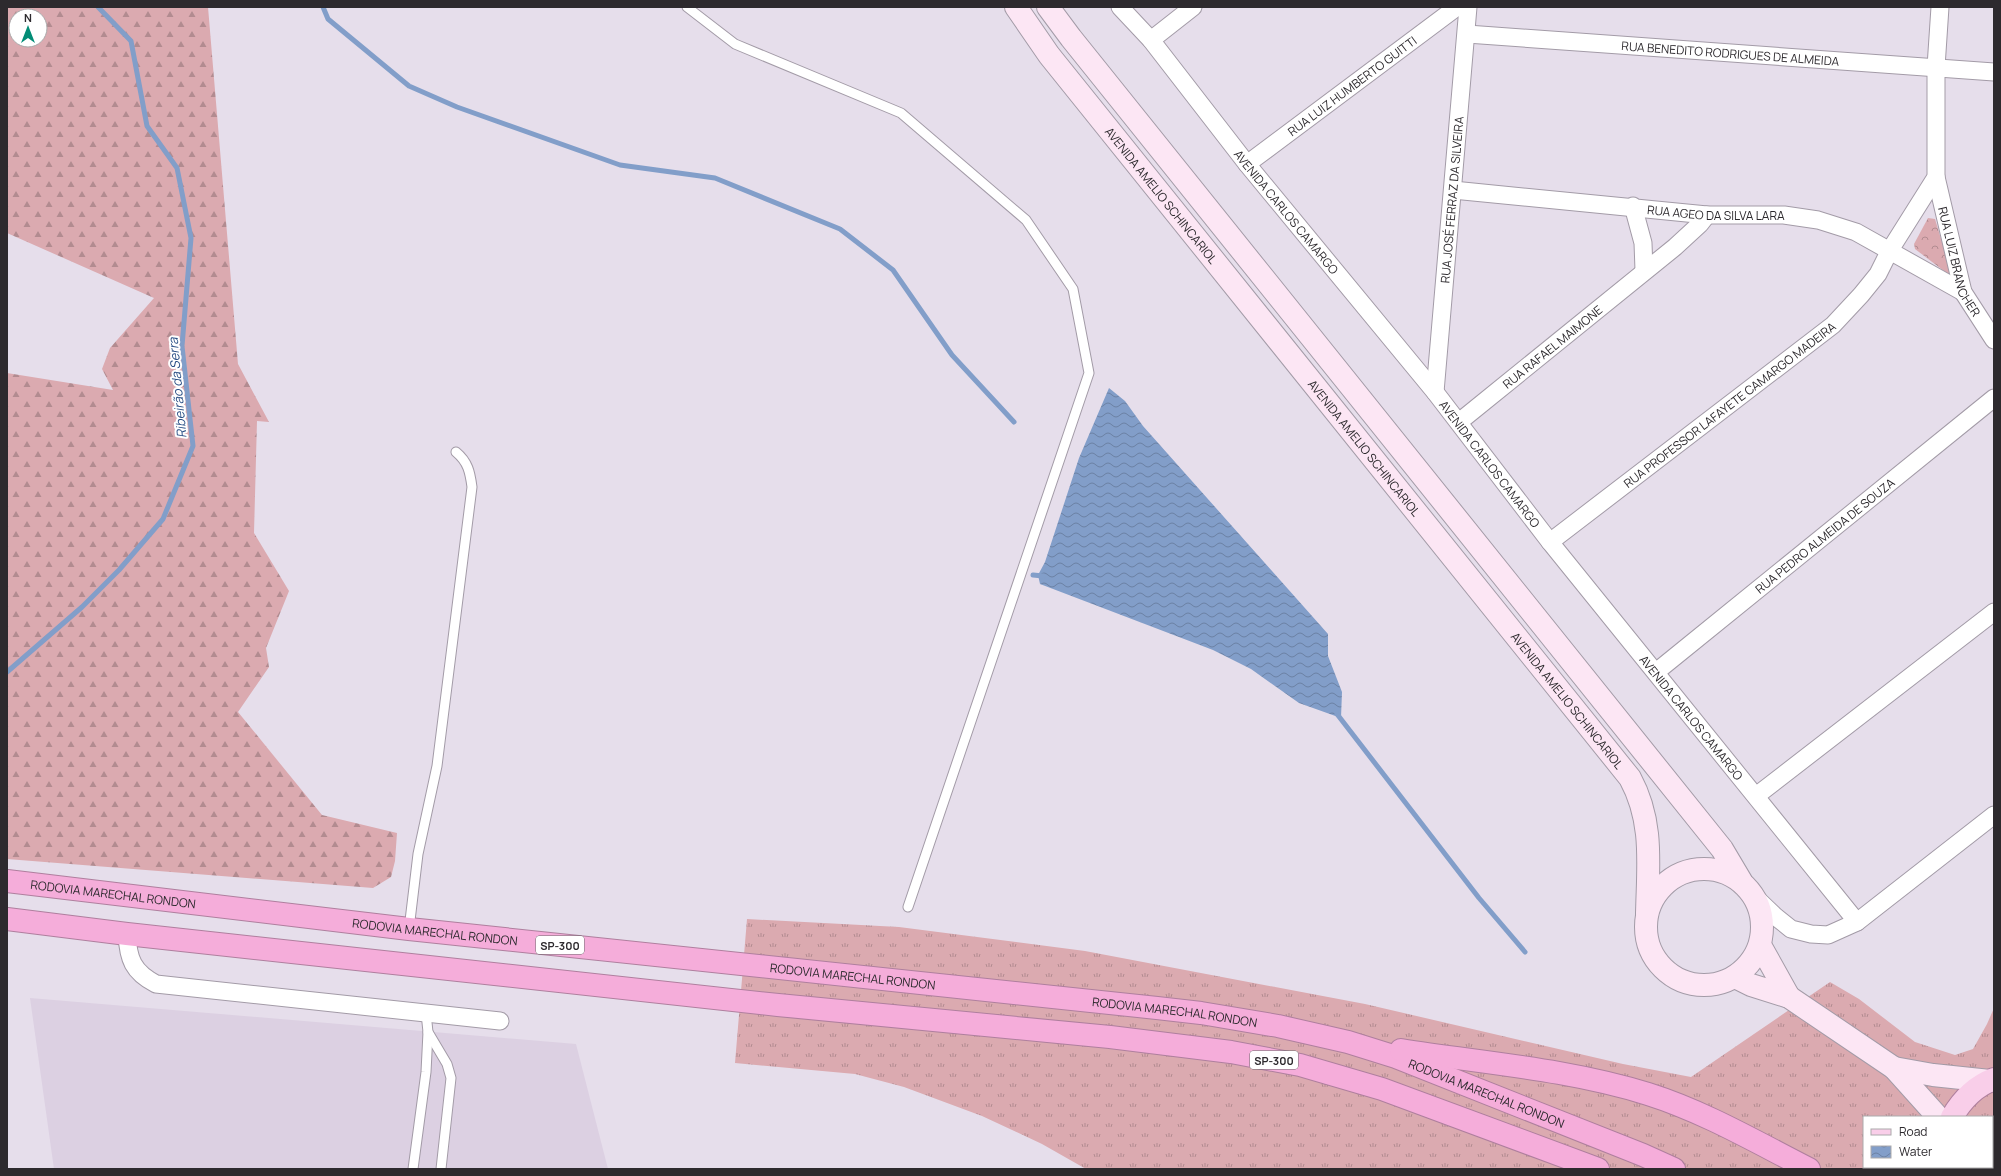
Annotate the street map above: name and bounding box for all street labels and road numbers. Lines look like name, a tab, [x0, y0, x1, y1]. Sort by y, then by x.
street label: RUA LUIZ HUMBERTO GUITTI	[1284, 32, 1420, 139]
street label: RUA BENEDITO RODRIGUES DE ALMEIDA	[1621, 37, 1840, 69]
street label: RUA JOSÉ FERRAZ DA SILVEIRA	[1436, 115, 1467, 284]
street label: AVENIDA AMELIO SCHINCARIOL	[1101, 123, 1222, 267]
street label: AVENIDA CARLOS CAMARGO	[1230, 146, 1343, 278]
street label: RUA AGEO DA SILVA LARA	[1646, 201, 1785, 224]
street label: RUA LUIZ BRANCHER	[1935, 205, 1985, 320]
street label: RUA RAFAEL MAIMONE	[1499, 301, 1606, 392]
street label: RUA PROFESSOR LAFAYETE CAMARGO MADEIRA	[1620, 317, 1839, 491]
street label: AVENIDA AMELIO SCHINCARIOL	[1304, 376, 1425, 520]
street label: AVENIDA CARLOS CAMARGO	[1436, 397, 1544, 531]
street label: RUA PEDRO ALMEIDA DE SOUZA	[1751, 474, 1898, 597]
street label: AVENIDA AMELIO SCHINCARIOL	[1507, 628, 1628, 772]
street label: AVENIDA CARLOS CAMARGO	[1636, 651, 1747, 784]
street label: RODOVIA MARECHAL RONDON	[30, 875, 197, 912]
street label: RODOVIA MARECHAL RONDON	[351, 914, 519, 949]
road number: SP-300	[536, 936, 584, 954]
street label: RODOVIA MARECHAL RONDON	[769, 959, 936, 993]
street label: RODOVIA MARECHAL RONDON	[1091, 993, 1259, 1031]
road number: SP-300	[1250, 1051, 1298, 1069]
street label: RODOVIA MARECHAL RONDON	[1406, 1054, 1567, 1132]

